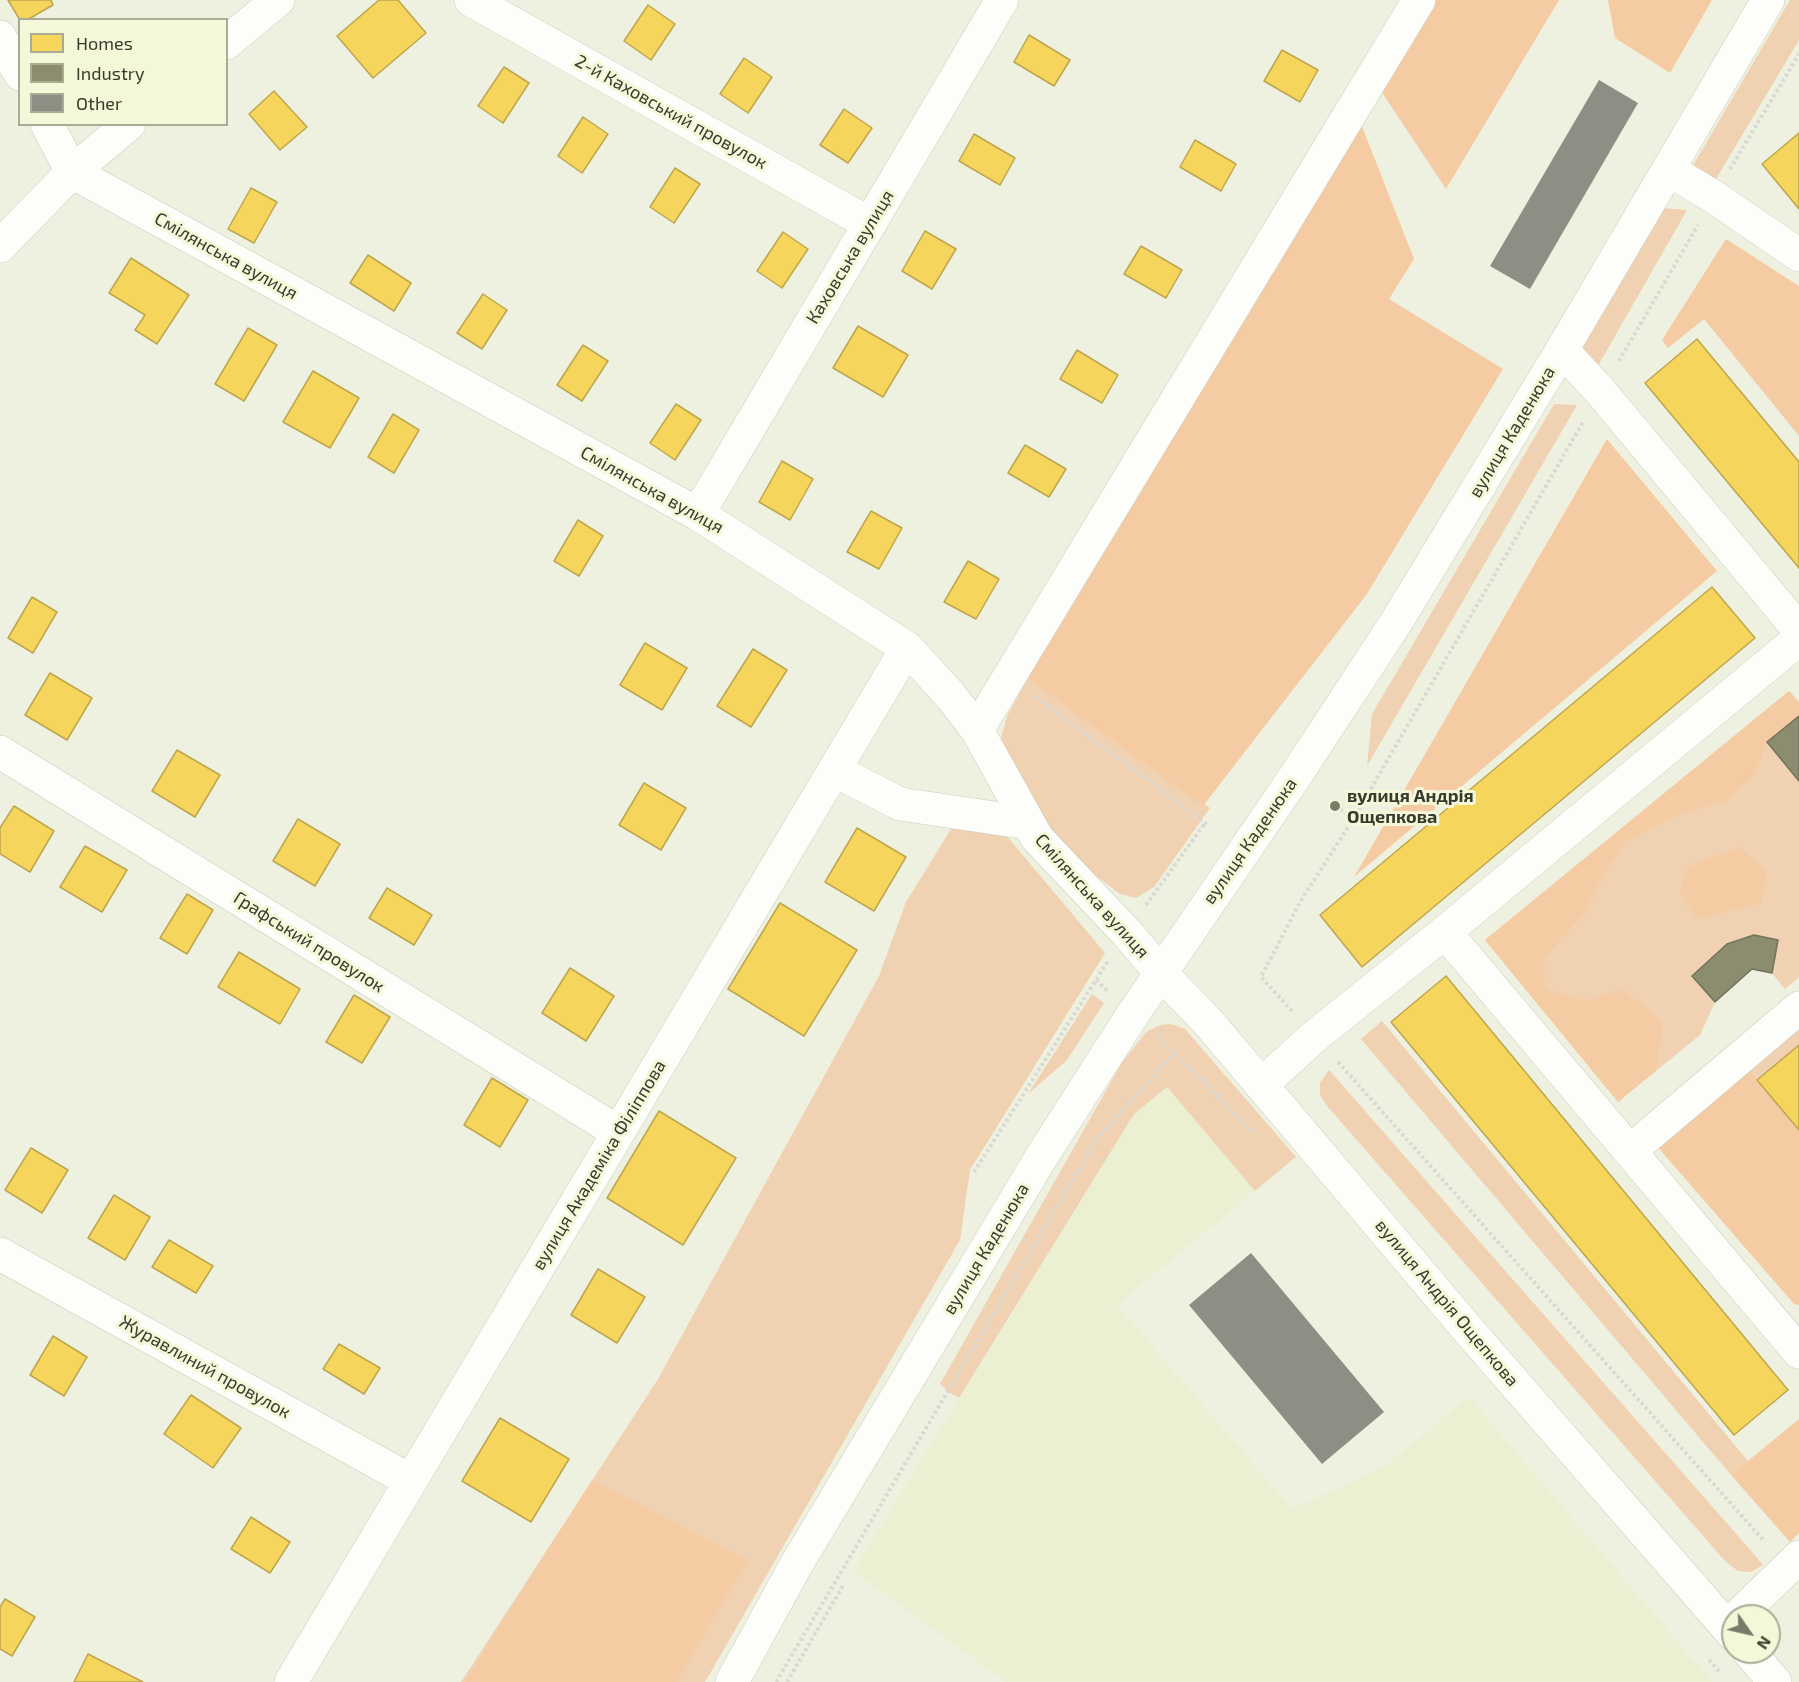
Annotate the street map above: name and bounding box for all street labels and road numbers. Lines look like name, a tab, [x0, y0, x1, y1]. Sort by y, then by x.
street label: 2-й Каховський провулок	[571, 50, 771, 174]
street label: Каховська вулиця	[802, 186, 898, 328]
street label: Смілянська вулиця	[151, 208, 301, 304]
street label: вулиця Каденюка	[1464, 362, 1560, 502]
street label: Смілянська вулиця	[577, 442, 727, 538]
street label: вулиця Каденюка	[1198, 774, 1302, 908]
street label: Смілянська вулиця	[1030, 829, 1154, 963]
street label: Графський провулок	[230, 887, 388, 997]
street label: вулиця Академіка Філіппова	[528, 1056, 670, 1274]
street label: вулиця Каденюка	[938, 1179, 1034, 1319]
street label: вулиця Андрія Ощепкова	[1371, 1215, 1523, 1391]
street label: Журавлиний провулок	[116, 1311, 294, 1423]

